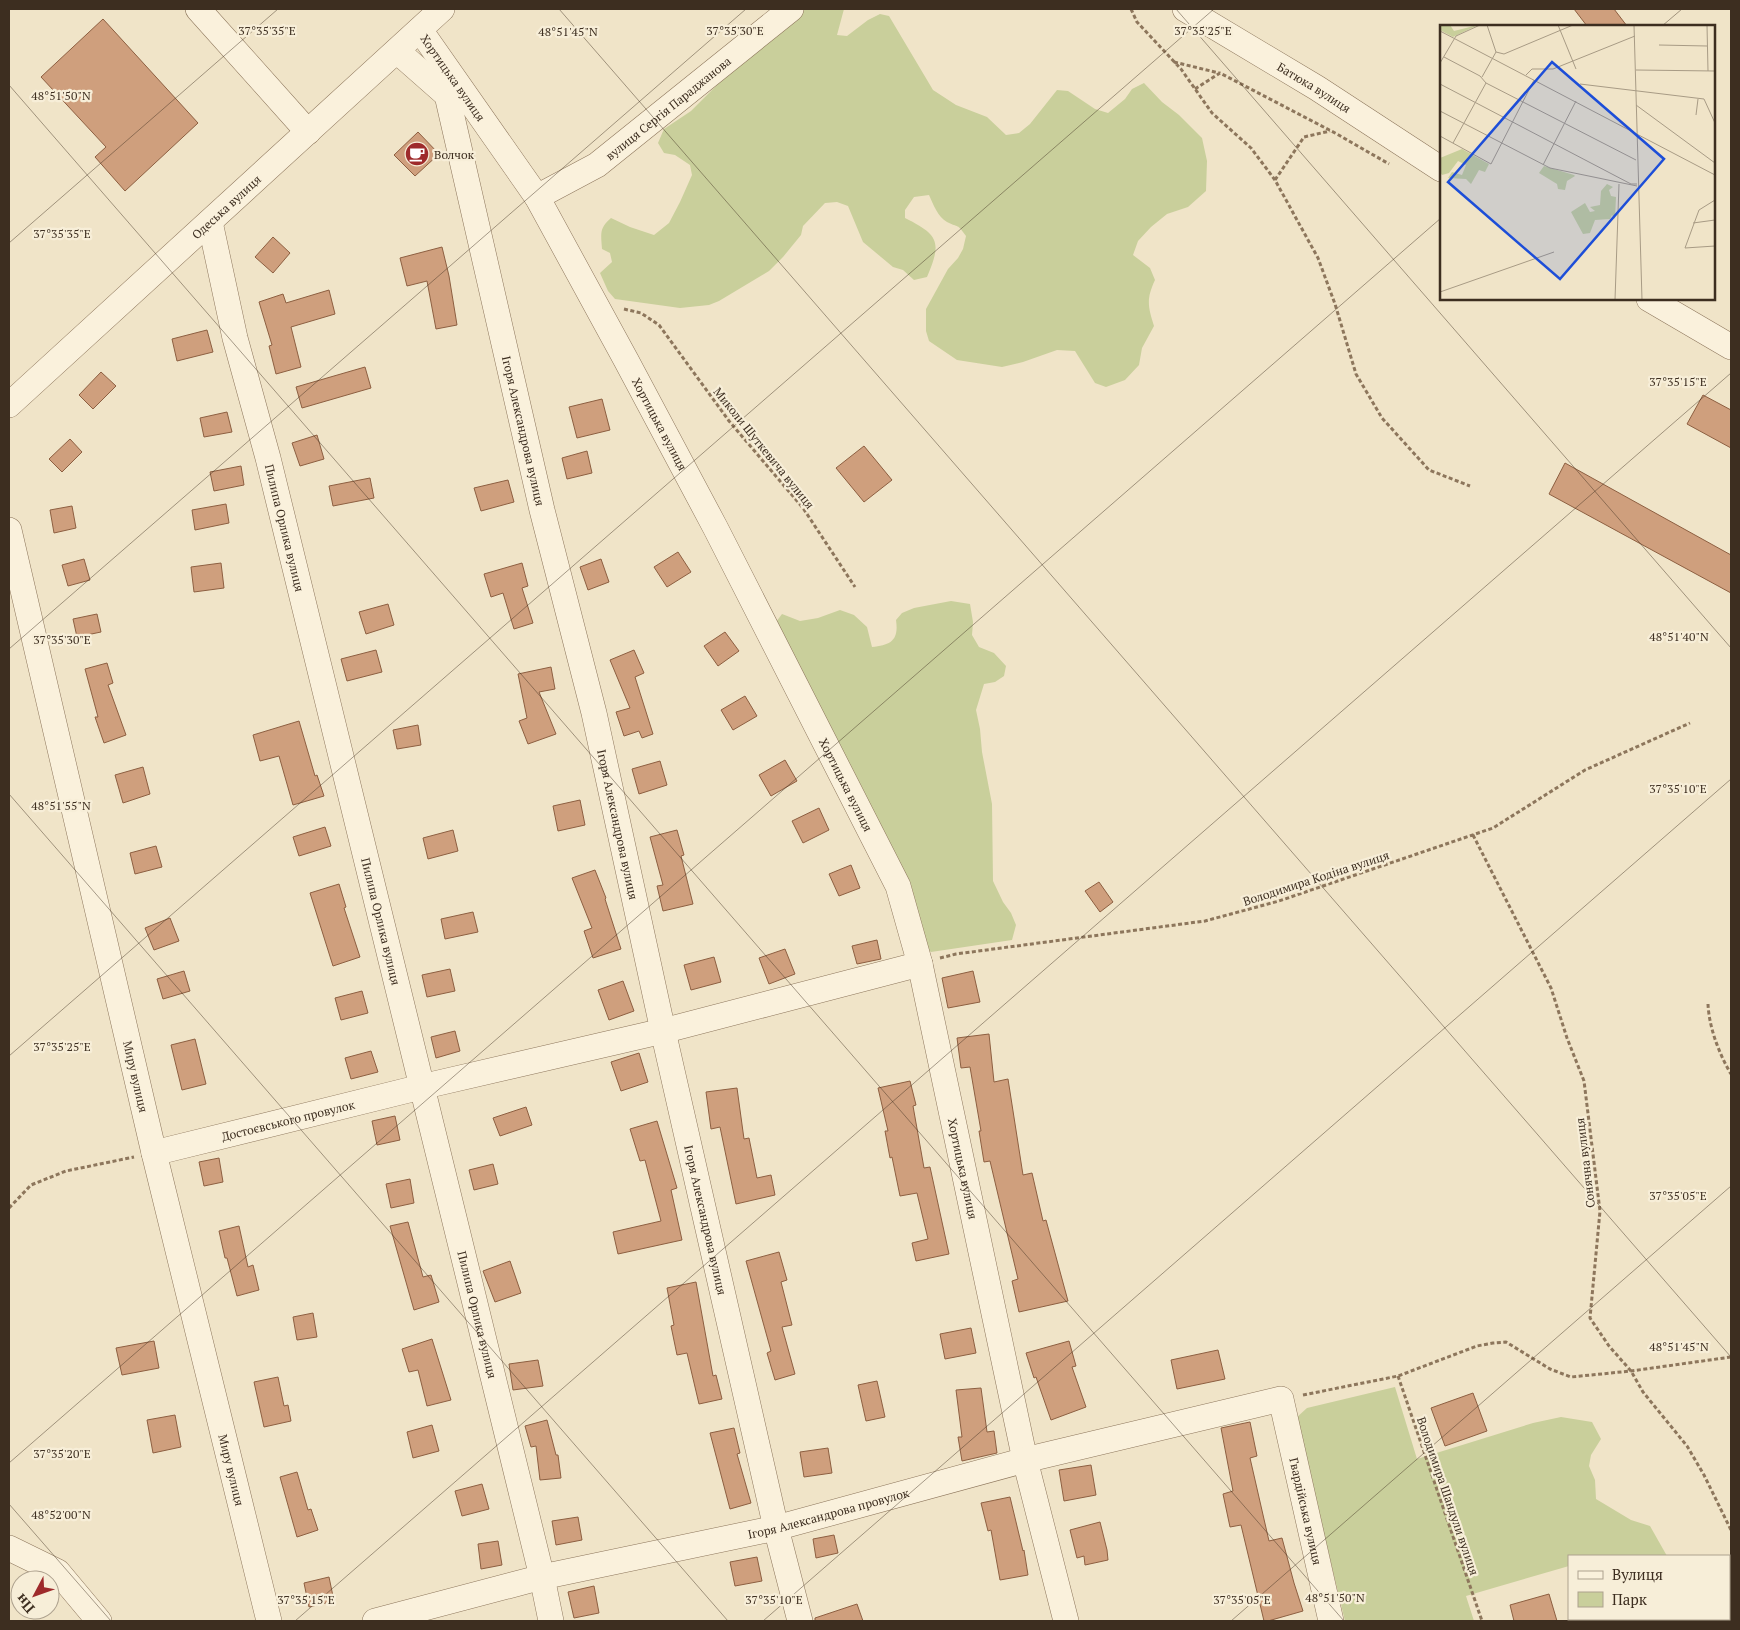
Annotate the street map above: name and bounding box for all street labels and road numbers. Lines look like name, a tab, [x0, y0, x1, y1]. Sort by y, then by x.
street label: Хортицька вулиця	[418, 31, 489, 124]
street label: вулиця Сергія Параджанова	[602, 53, 734, 163]
street label: Батюка вулиця	[1275, 59, 1354, 116]
street label: Одеська вулиця	[188, 171, 264, 242]
street label: Ігоря Александрова вулиця	[499, 354, 548, 507]
street label: Хортицька вулиця	[629, 375, 691, 473]
street label: Миколи Шуткевича вулиця	[710, 384, 818, 512]
street label: Пилипа Орлика вулиця	[262, 463, 308, 593]
street label: Хортицька вулиця	[816, 735, 876, 834]
street label: Ігоря Александрова вулиця	[595, 748, 642, 901]
street label: Володимира Кодіна вулиця	[1241, 847, 1391, 909]
street label: Пилипа Орлика вулиця	[359, 856, 404, 986]
street label: Миру вулиця	[121, 1039, 152, 1114]
street label: Достоєвського провулок	[220, 1096, 357, 1144]
street label: Хортицька вулиця	[945, 1117, 981, 1221]
street label: Сонячна вулиця	[1572, 1117, 1598, 1209]
street label: Ігоря Александрова вулиця	[682, 1143, 730, 1296]
street label: Пилипа Орлика вулиця	[455, 1249, 501, 1380]
street label: Володимира Шандули вулиця	[1414, 1415, 1482, 1577]
street label: Миру вулиця	[216, 1433, 248, 1507]
street label: Гвардійська вулиця	[1287, 1456, 1326, 1566]
street label: Ігоря Александрова провулок	[746, 1484, 911, 1541]

